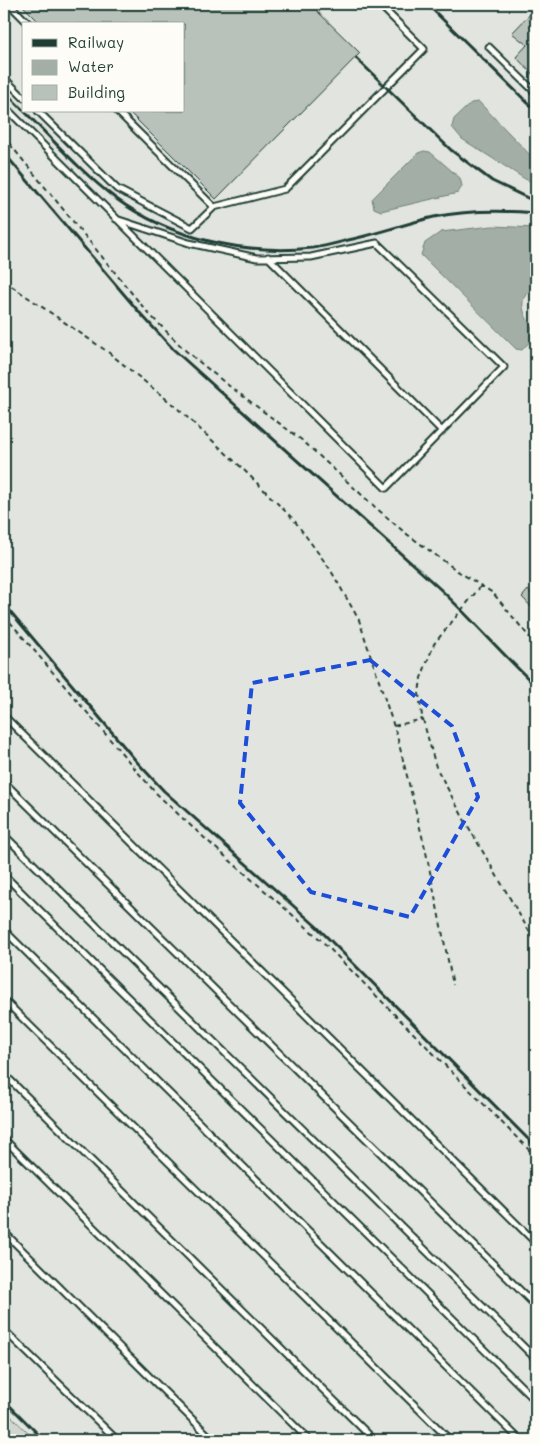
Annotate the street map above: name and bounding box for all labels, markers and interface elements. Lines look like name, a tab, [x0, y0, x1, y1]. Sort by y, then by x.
legend	[22, 22, 185, 112]
text: Railway	[68, 32, 124, 52]
text: Water	[68, 56, 114, 76]
text: Building	[68, 82, 125, 102]

